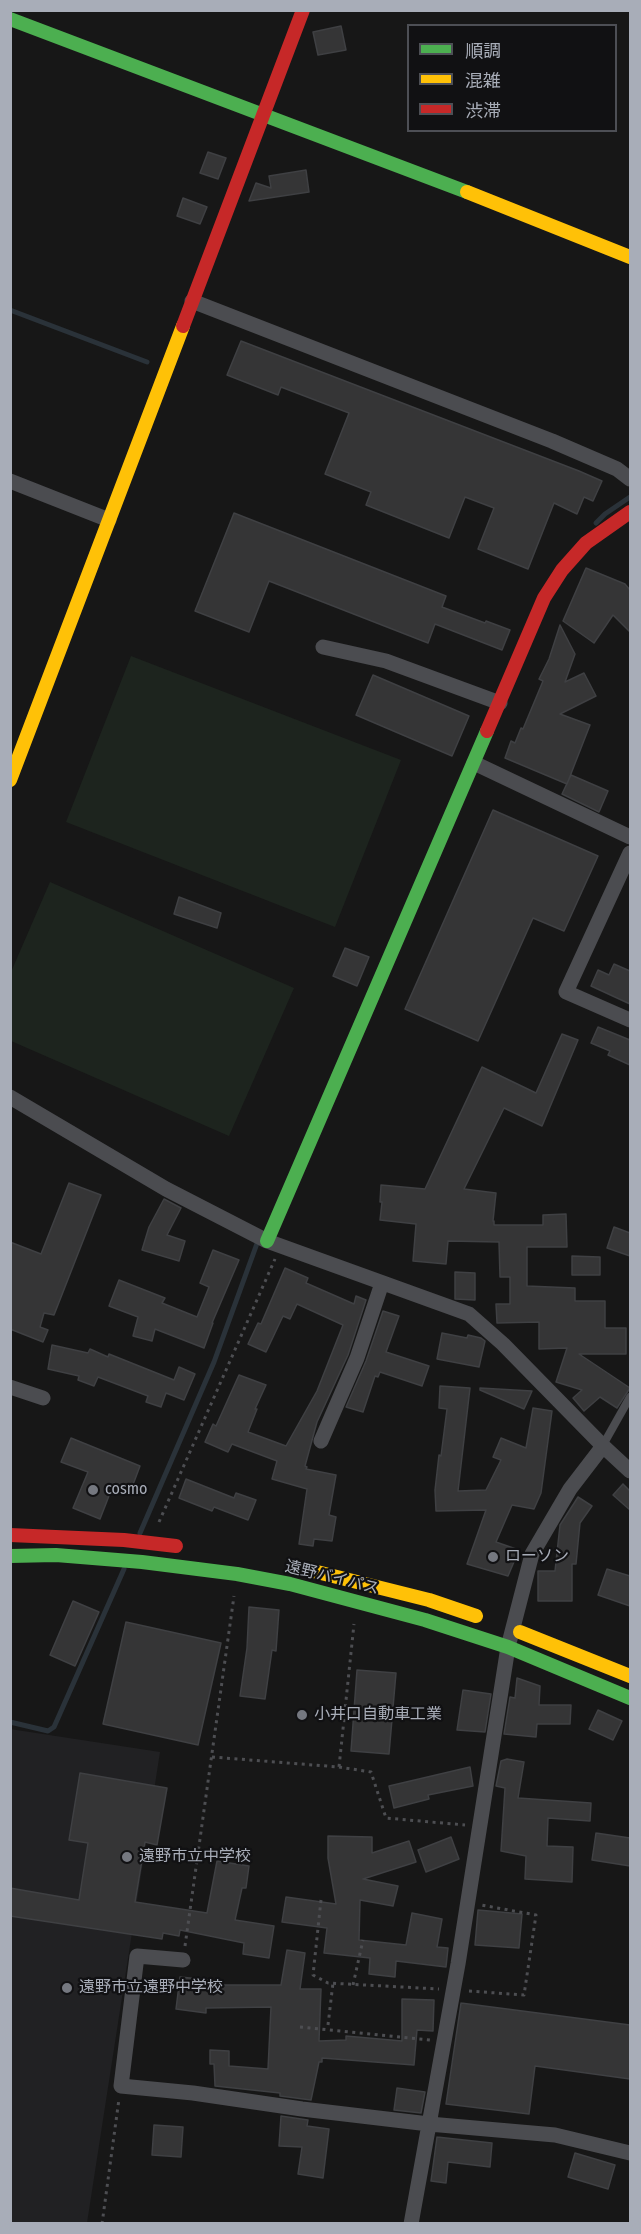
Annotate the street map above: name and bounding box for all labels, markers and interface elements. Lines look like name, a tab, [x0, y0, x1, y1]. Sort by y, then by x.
legend	[407, 24, 617, 132]
text: 順調	[465, 40, 501, 62]
text: 混雑	[465, 70, 501, 92]
text: 渋滞	[465, 100, 501, 122]
place label: cosmo	[105, 1480, 148, 1500]
marker: cosmo	[86, 1483, 100, 1497]
place label: ローソン	[505, 1547, 569, 1567]
marker: ローソン	[486, 1550, 500, 1564]
street label: 遠野バイパス	[283, 1557, 381, 1599]
place label: 小井口自動車工業	[314, 1705, 442, 1725]
marker: 小井口自動車工業	[295, 1708, 309, 1722]
place label: 遠野市立中学校	[139, 1847, 251, 1867]
marker: 遠野市立中学校	[120, 1850, 134, 1864]
place label: 遠野市立遠野中学校	[79, 1978, 223, 1998]
marker: 遠野市立遠野中学校	[60, 1981, 74, 1995]

